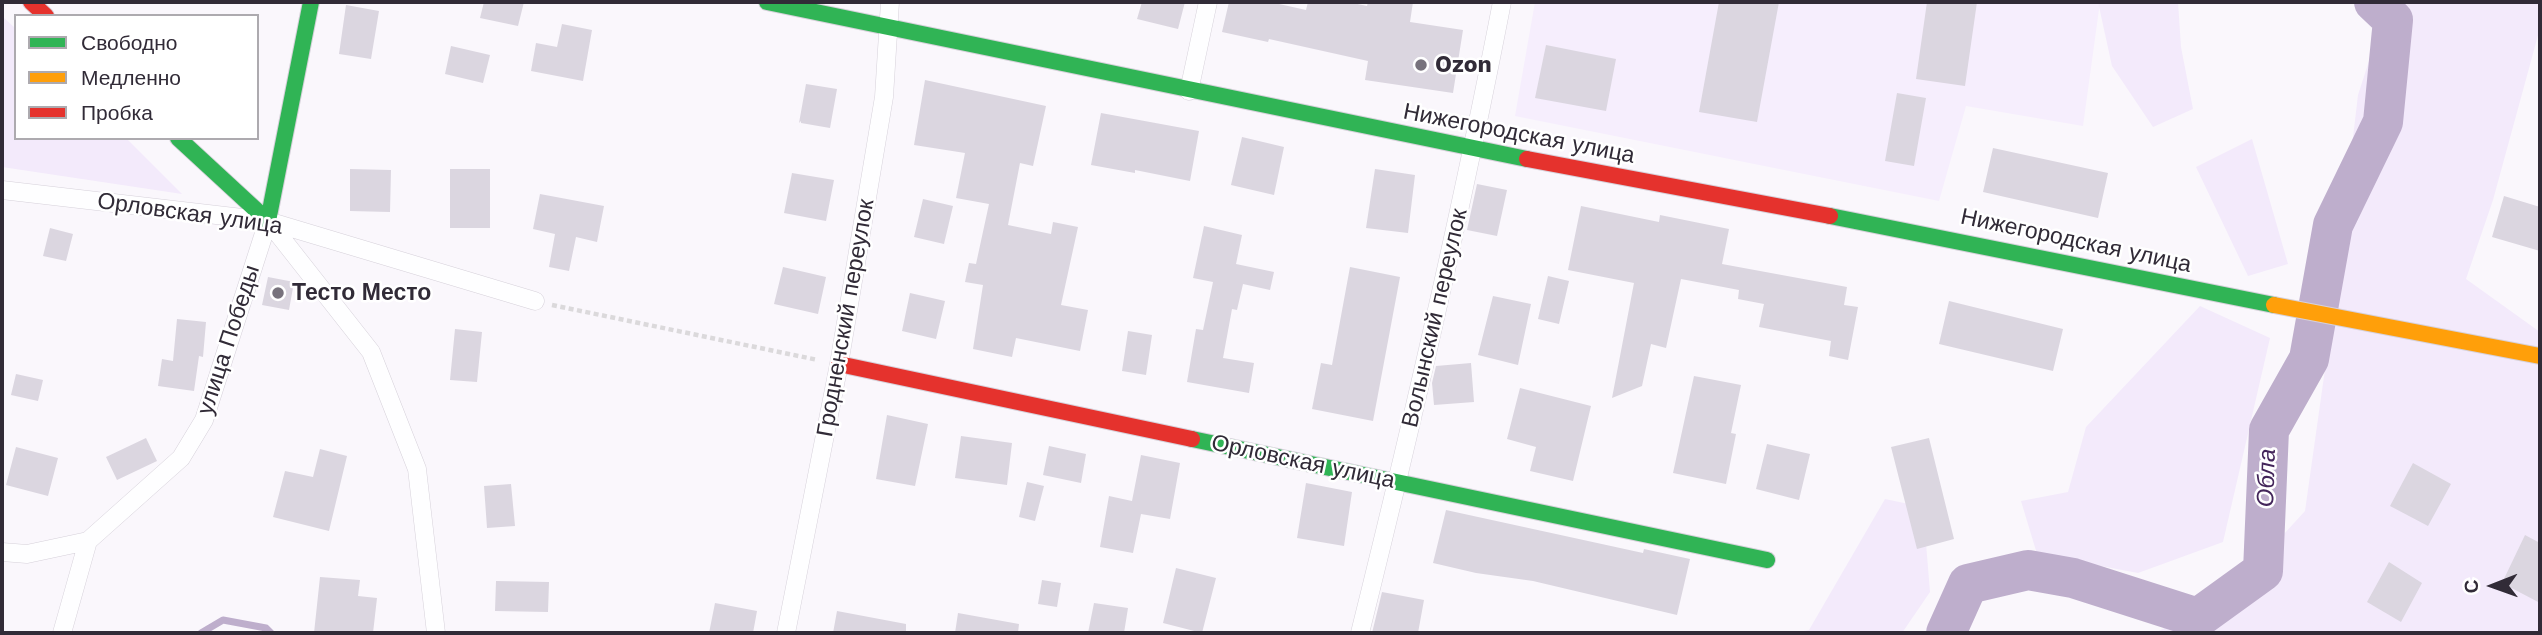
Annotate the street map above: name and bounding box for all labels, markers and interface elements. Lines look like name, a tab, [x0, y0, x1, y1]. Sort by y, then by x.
legend	[14, 14, 259, 140]
text: Свободно	[81, 30, 178, 55]
place label: Ozon	[1435, 51, 1492, 79]
marker: Ozon	[1413, 57, 1429, 73]
text: Медленно	[81, 65, 181, 90]
street label: Нижегородская улица	[1401, 98, 1637, 170]
text: Пробка	[81, 100, 153, 125]
street label: Орловская улица	[96, 187, 284, 241]
street label: Гродненский переулок	[811, 197, 881, 439]
street label: Нижегородская улица	[1958, 203, 2194, 279]
street label: Волынский переулок	[1396, 206, 1474, 430]
street label: улица Победы	[192, 262, 266, 418]
place label: Тесто Место	[292, 279, 431, 307]
marker: Тесто Место	[270, 285, 286, 301]
street label: Орловская улица	[1209, 429, 1397, 495]
water label: Обла	[2252, 448, 2282, 508]
north arrow	[2458, 551, 2528, 621]
text: С	[2460, 579, 2483, 593]

